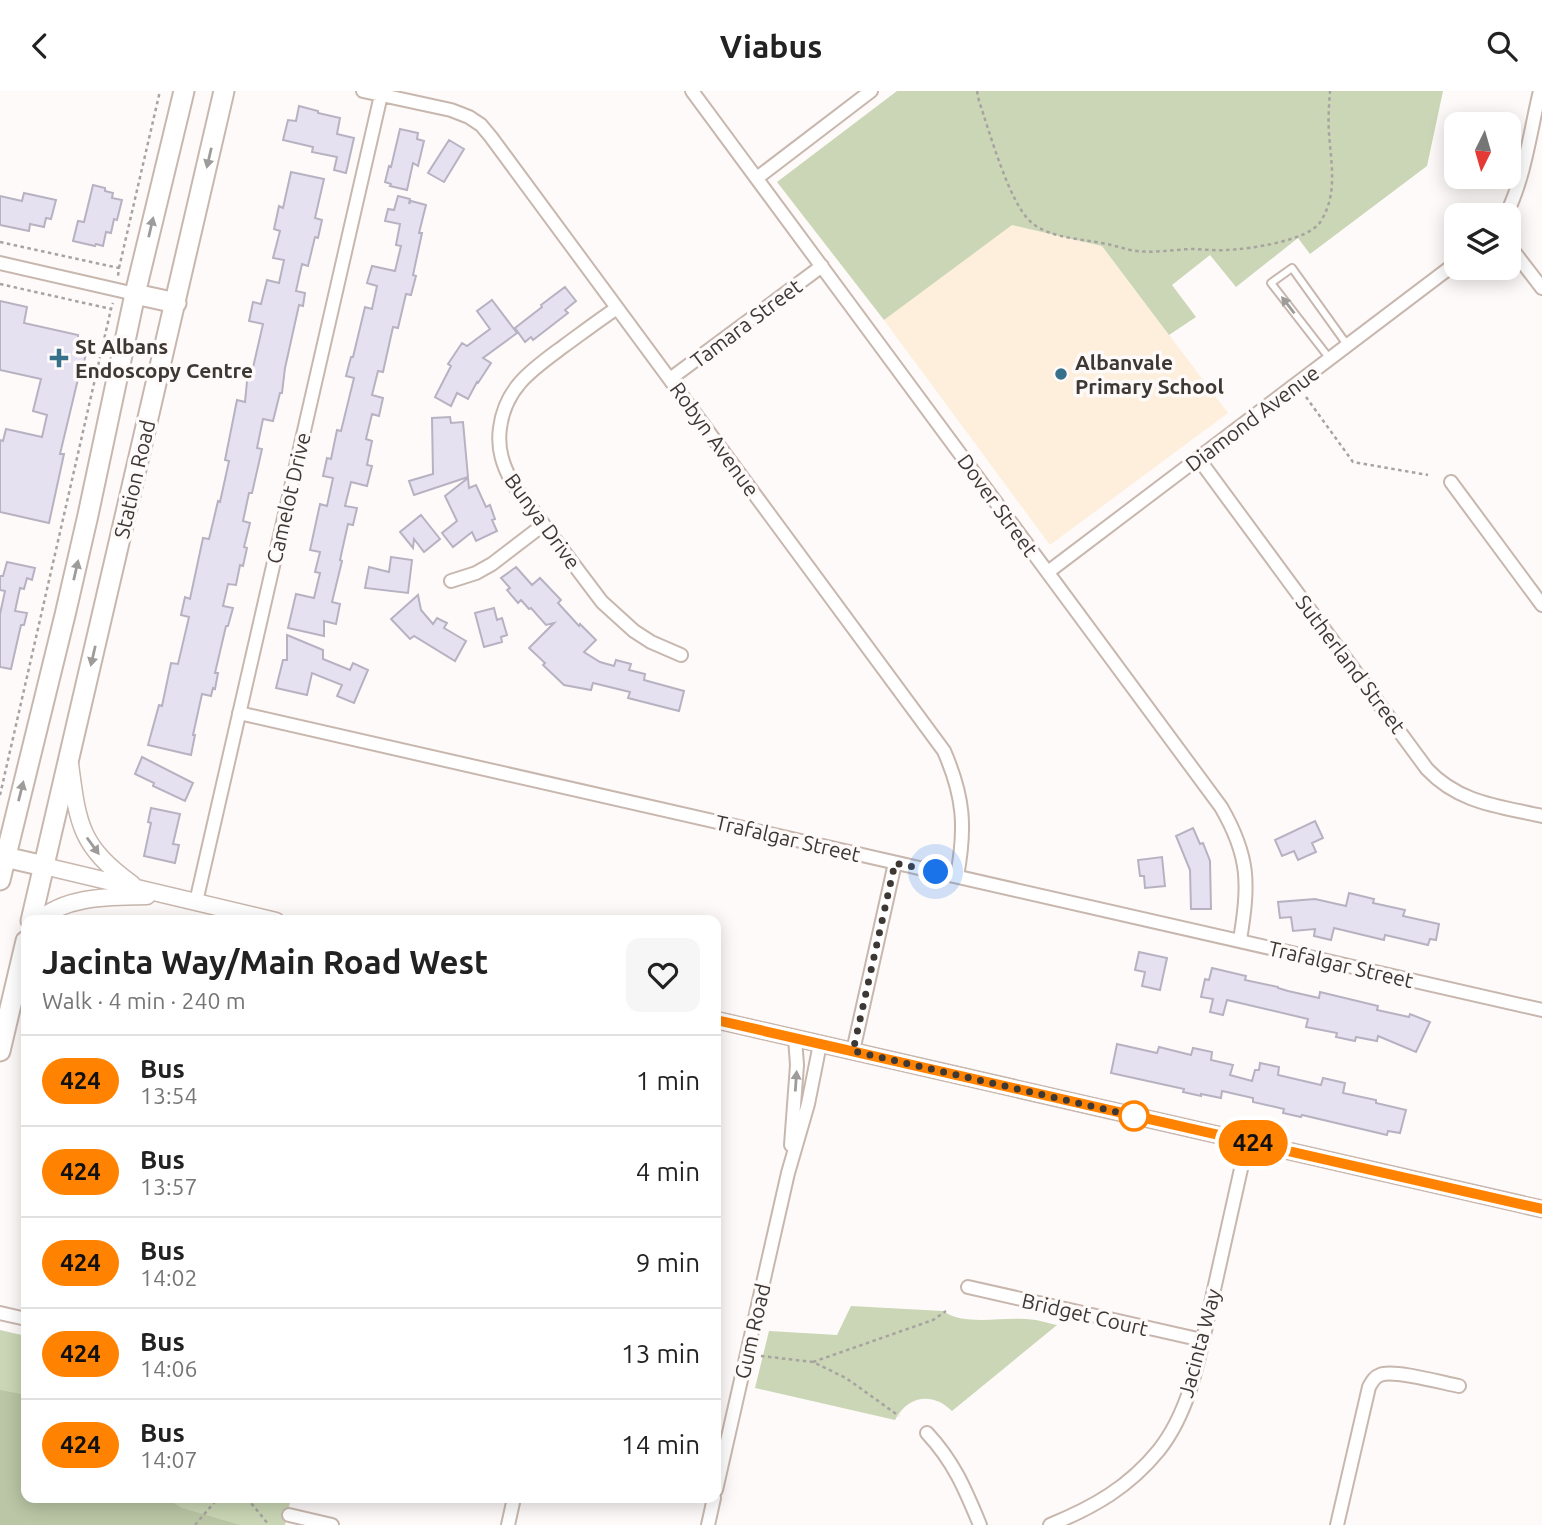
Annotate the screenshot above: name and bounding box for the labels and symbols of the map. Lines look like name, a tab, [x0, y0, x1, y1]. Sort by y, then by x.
north arrow	[1444, 112, 1521, 189]
one-way arrow	[203, 147, 214, 169]
one-way arrow	[146, 216, 157, 238]
street label: Tamara Street	[686, 273, 806, 373]
one-way arrow	[1281, 296, 1295, 314]
place label: St Albans Endoscopy Centre	[75, 334, 253, 382]
marker: St Albans Endoscopy Centre	[49, 348, 69, 368]
place label: Albanvale Primary School	[1075, 350, 1224, 398]
street label: Diamond Avenue	[1181, 360, 1323, 476]
marker: Albanvale Primary School	[1053, 366, 1069, 382]
street label: Robyn Avenue	[666, 377, 764, 501]
street label: Station Road	[109, 417, 159, 541]
street label: Camelot Drive	[261, 430, 315, 566]
street label: Dover Street	[953, 449, 1043, 561]
street label: Bunya Drive	[500, 468, 586, 574]
one-way arrow	[71, 559, 82, 581]
street label: Sutherland Street	[1291, 590, 1411, 738]
one-way arrow	[87, 645, 98, 667]
one-way arrow	[16, 780, 27, 802]
street label: Trafalgar Street	[713, 810, 863, 866]
one-way arrow	[85, 837, 99, 855]
your location	[918, 854, 953, 889]
street label: Trafalgar Street	[1266, 936, 1416, 992]
one-way arrow	[791, 1070, 802, 1092]
unlabelled marker	[1119, 1101, 1149, 1131]
line badge: 424	[1213, 1120, 1293, 1166]
street label: Gum Road	[729, 1281, 775, 1381]
street label: Jacinta Way	[1173, 1286, 1225, 1400]
street label: Bridget Court	[1020, 1288, 1150, 1340]

